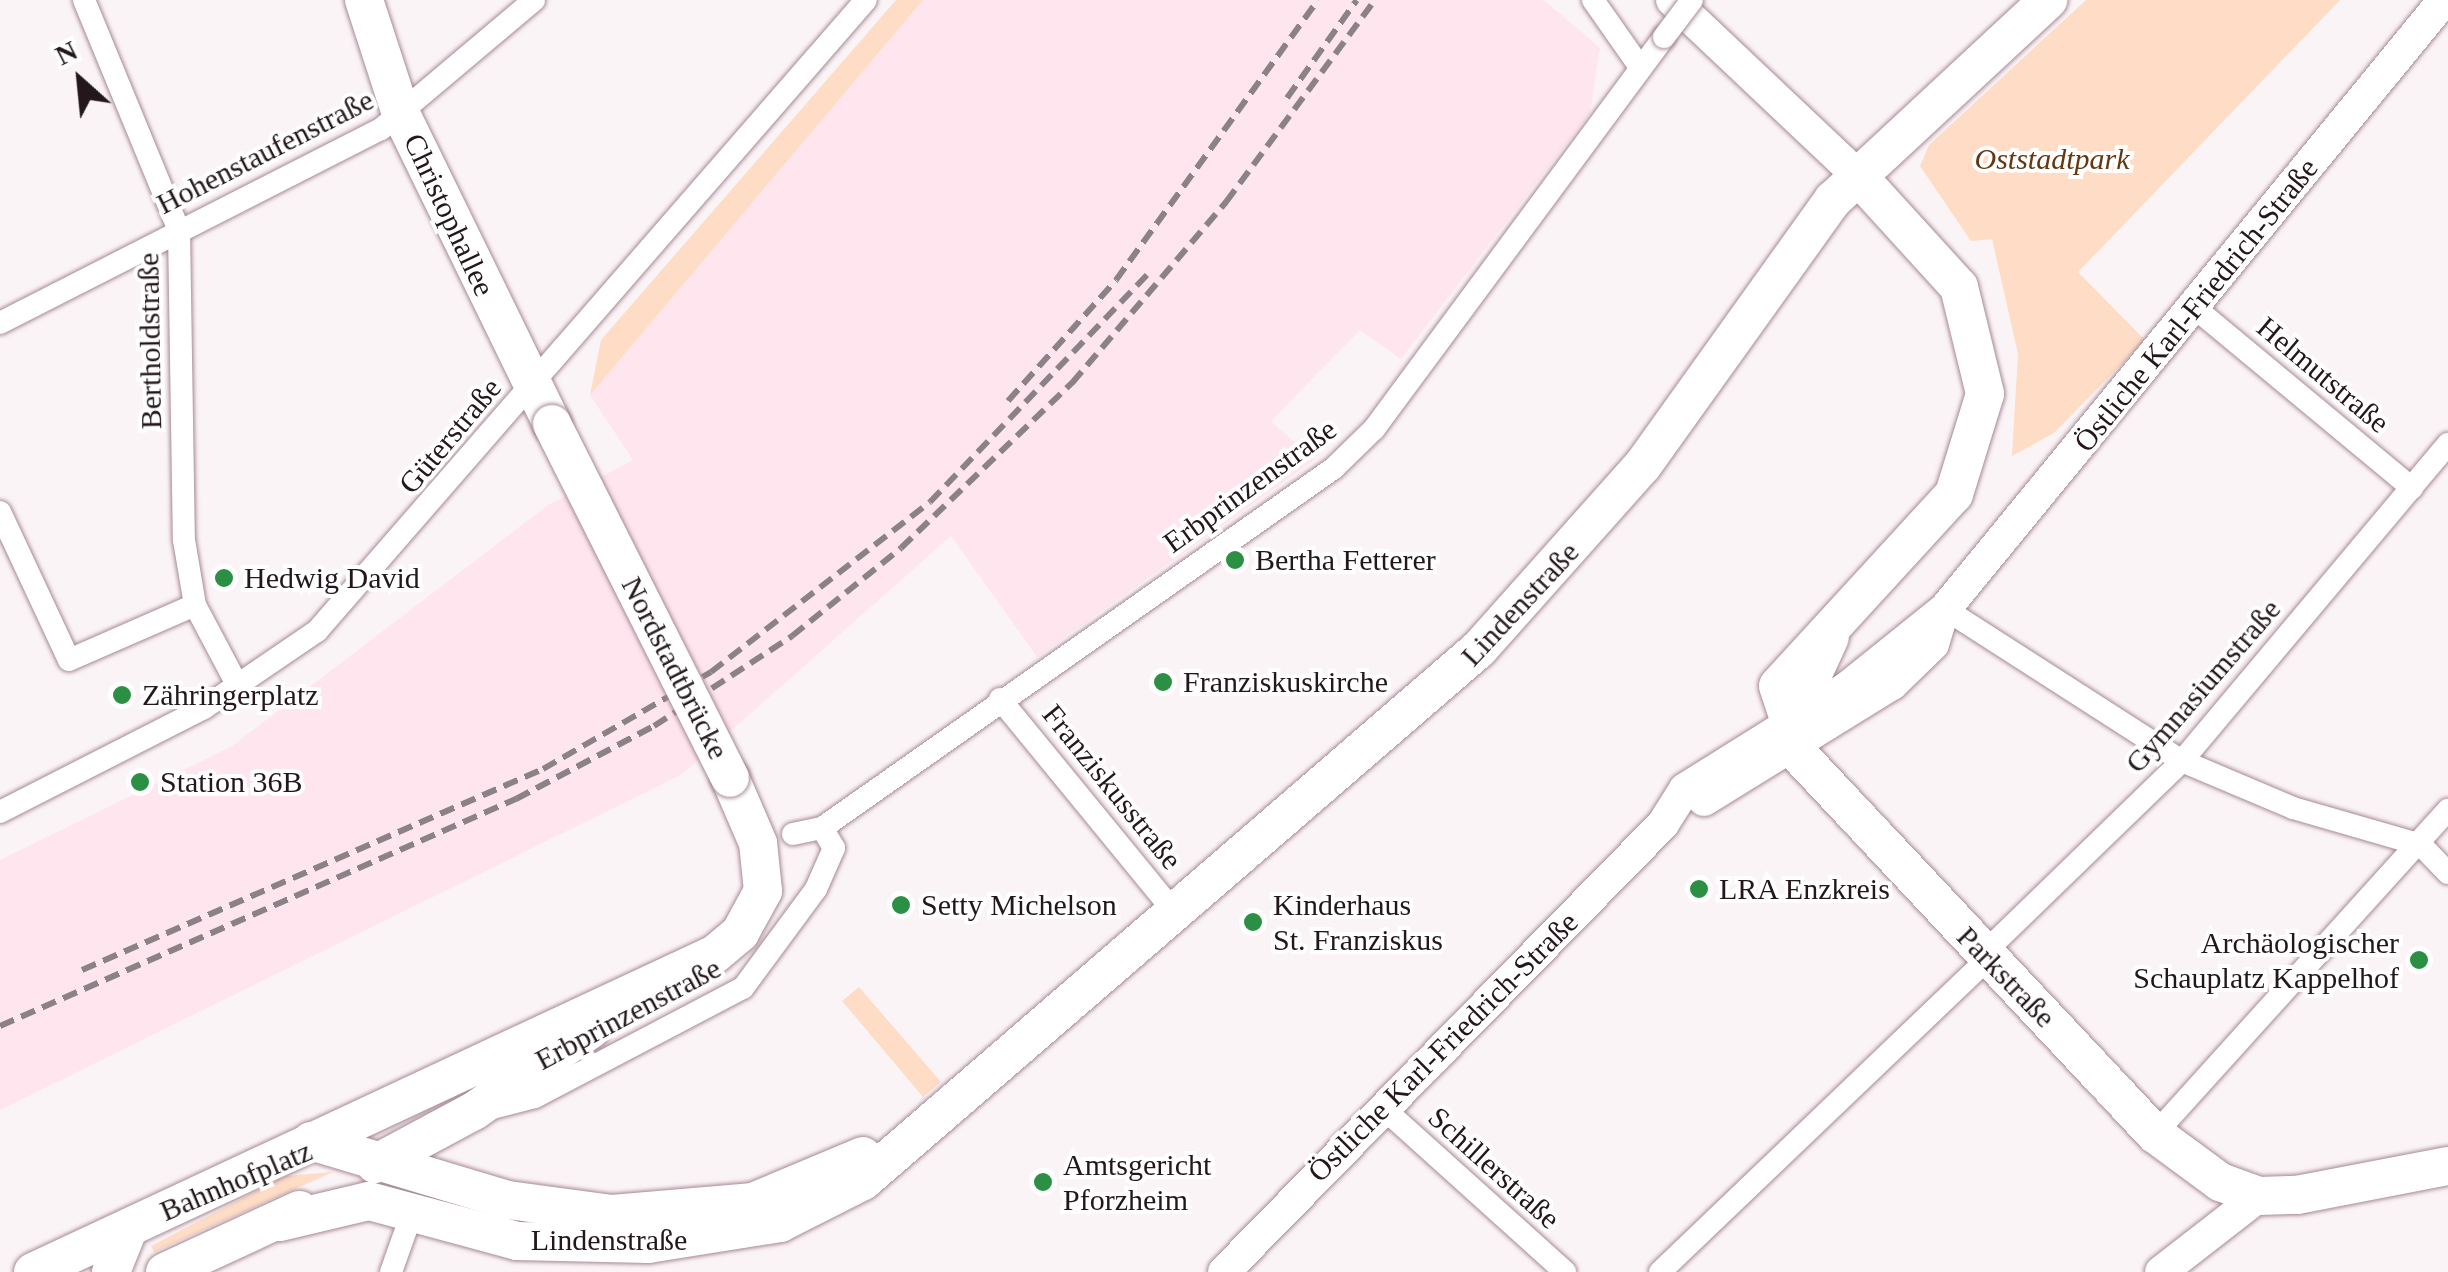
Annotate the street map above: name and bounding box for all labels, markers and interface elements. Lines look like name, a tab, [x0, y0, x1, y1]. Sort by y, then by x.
north arrow	[30, 30, 130, 130]
text: N	[50, 34, 82, 71]
street label: Hohenstaufenstraße	[151, 82, 379, 222]
street label: Christophallee	[396, 128, 502, 302]
park label: Oststadtpark	[1974, 141, 2130, 177]
street label: Östliche Karl-Friedrich-Straße	[2066, 151, 2326, 459]
street label: Bertholdstraße	[130, 252, 170, 430]
street label: Helmutstraße	[2250, 309, 2396, 441]
street label: Güterstraße	[391, 371, 509, 501]
street label: Erbprinzenstraße	[1157, 411, 1343, 561]
street label: Lindenstraße	[1453, 534, 1587, 674]
place label: Bertha Fetterer	[1255, 542, 1436, 578]
marker: Bertha Fetterer	[1224, 549, 1246, 571]
place label: Hedwig David	[244, 560, 420, 596]
marker: Hedwig David	[213, 567, 235, 589]
street label: Nordstadtbrücke	[614, 571, 736, 765]
street label: Gymnasiumstraße	[2118, 592, 2288, 780]
place label: Franziskuskirche	[1183, 664, 1388, 700]
marker: Franziskuskirche	[1152, 671, 1174, 693]
place label: Zähringerplatz	[142, 677, 319, 713]
marker: Zähringerplatz	[111, 684, 133, 706]
street label: Franziskusstraße	[1035, 697, 1189, 877]
place label: Station 36B	[160, 764, 303, 800]
marker: Station 36B	[129, 771, 151, 793]
place label: LRA Enzkreis	[1719, 871, 1891, 907]
marker: LRA Enzkreis	[1688, 878, 1710, 900]
place label: Setty Michelson	[921, 887, 1117, 923]
place label: Kinderhaus St. Franziskus	[1273, 887, 1443, 958]
marker: Setty Michelson	[890, 894, 912, 916]
street label: Östliche Karl-Friedrich-Straße	[1300, 904, 1586, 1190]
marker: Kinderhaus St. Franziskus	[1242, 911, 1264, 933]
street label: Parkstraße	[1949, 919, 2063, 1035]
place label: Archäologischer Schauplatz Kappelhof	[2133, 925, 2399, 996]
marker: Archäologischer Schauplatz Kappelhof	[2408, 949, 2430, 971]
street label: Erbprinzenstraße	[529, 950, 727, 1078]
street label: Schillerstraße	[1421, 1099, 1567, 1237]
street label: Bahnhofplatz	[155, 1133, 317, 1229]
place label: Amtsgericht Pforzheim	[1063, 1147, 1211, 1218]
marker: Amtsgericht Pforzheim	[1032, 1171, 1054, 1193]
street label: Lindenstraße	[531, 1222, 687, 1258]

